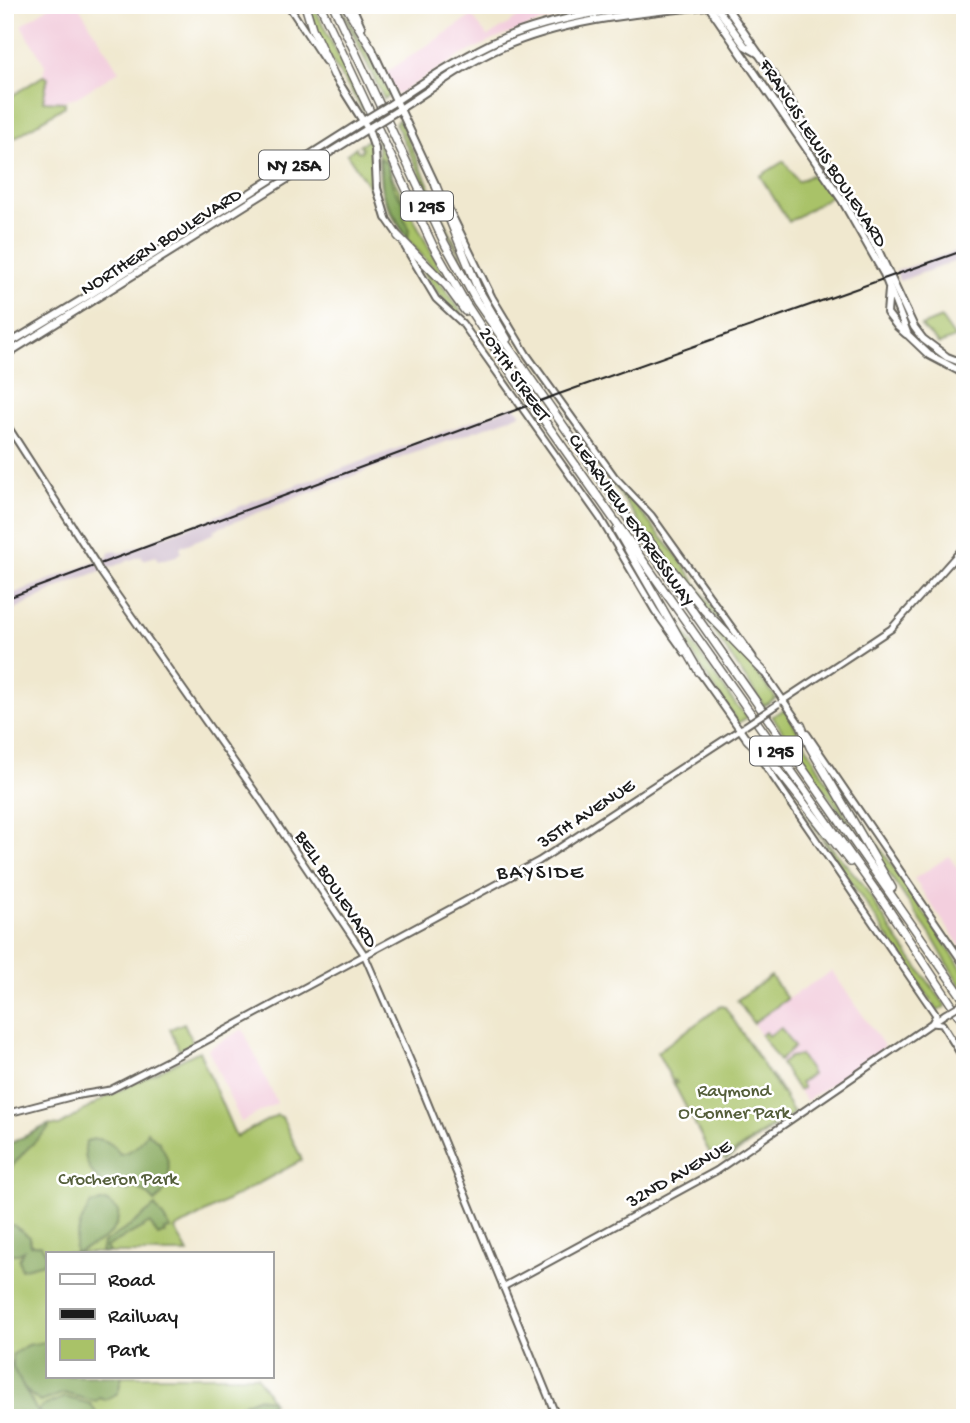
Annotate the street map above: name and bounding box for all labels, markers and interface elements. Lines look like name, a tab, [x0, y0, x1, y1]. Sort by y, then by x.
street label: FRANCIS LEWIS BOULEVARD	[752, 55, 892, 253]
road number: NY 25A	[259, 150, 329, 180]
street label: NORTHERN BOULEVARD	[77, 184, 247, 302]
road number: I 295	[401, 191, 453, 220]
street label: 207TH STREET	[472, 323, 554, 427]
street label: CLEARVIEW EXPRESSWAY	[562, 430, 699, 612]
road number: I 295	[750, 736, 802, 766]
street label: 35TH AVENUE	[533, 774, 641, 855]
street label: BELL BOULEVARD	[288, 826, 382, 953]
district label: BAYSIDE	[496, 862, 585, 887]
park label: Raymond O'Conner Park	[678, 1081, 791, 1126]
street label: 32ND AVENUE	[622, 1135, 737, 1215]
park label: Crocheron Park	[58, 1169, 179, 1192]
legend	[46, 1252, 273, 1378]
text: Road	[108, 1270, 156, 1295]
text: Railway	[108, 1306, 178, 1331]
text: Park	[107, 1340, 151, 1365]

